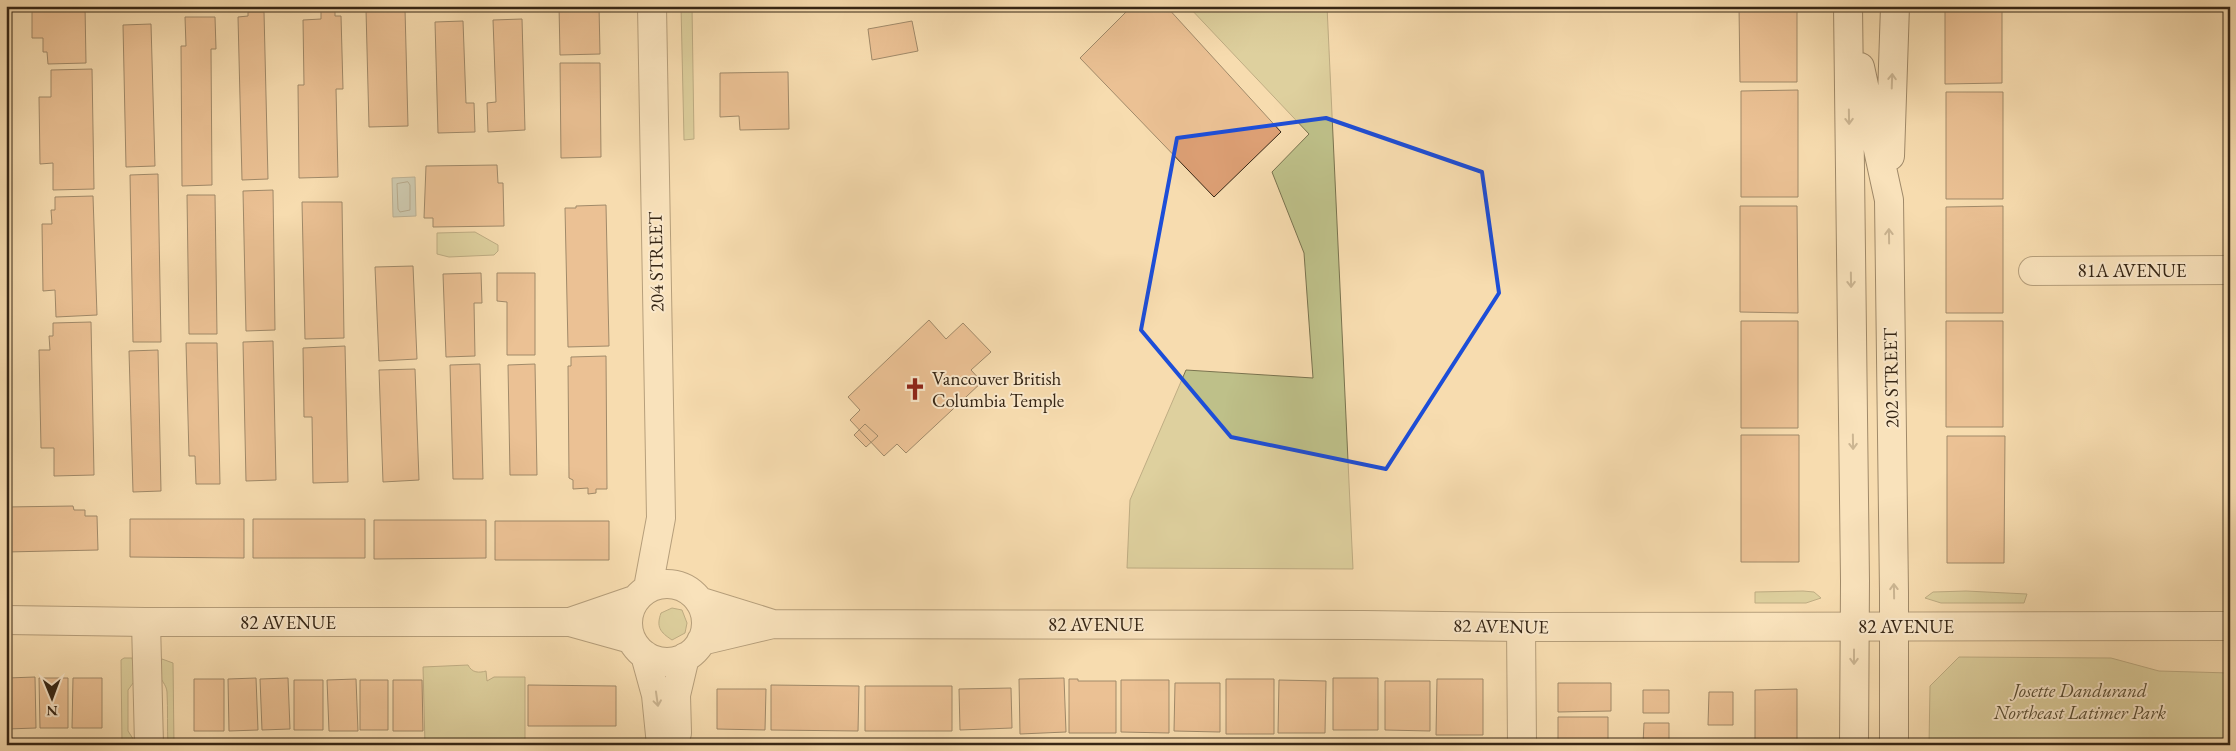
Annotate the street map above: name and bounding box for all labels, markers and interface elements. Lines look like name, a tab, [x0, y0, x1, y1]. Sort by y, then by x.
one-way arrow	[1888, 73, 1897, 89]
one-way arrow	[1844, 109, 1854, 125]
street label: 204 STREET	[643, 211, 669, 312]
one-way arrow	[1884, 228, 1894, 244]
street label: 81A AVENUE	[2078, 258, 2187, 283]
one-way arrow	[1846, 272, 1856, 288]
street label: 202 STREET	[1878, 327, 1904, 428]
place label: Vancouver British Columbia Temple	[932, 366, 1064, 413]
church icon: Vancouver British Columbia Temple	[902, 376, 928, 402]
one-way arrow	[1848, 434, 1858, 450]
one-way arrow	[1889, 583, 1899, 600]
street label: 82 AVENUE	[240, 610, 336, 635]
street label: 82 AVENUE	[1048, 612, 1144, 637]
street label: 82 AVENUE	[1453, 613, 1549, 639]
street label: 82 AVENUE	[1858, 614, 1954, 639]
one-way arrow	[1849, 649, 1859, 665]
north arrow	[28, 674, 78, 724]
park label: Josette Dandurand Northeast Latimer Park	[1993, 678, 2167, 725]
one-way arrow	[652, 691, 662, 707]
text: N	[46, 702, 58, 720]

